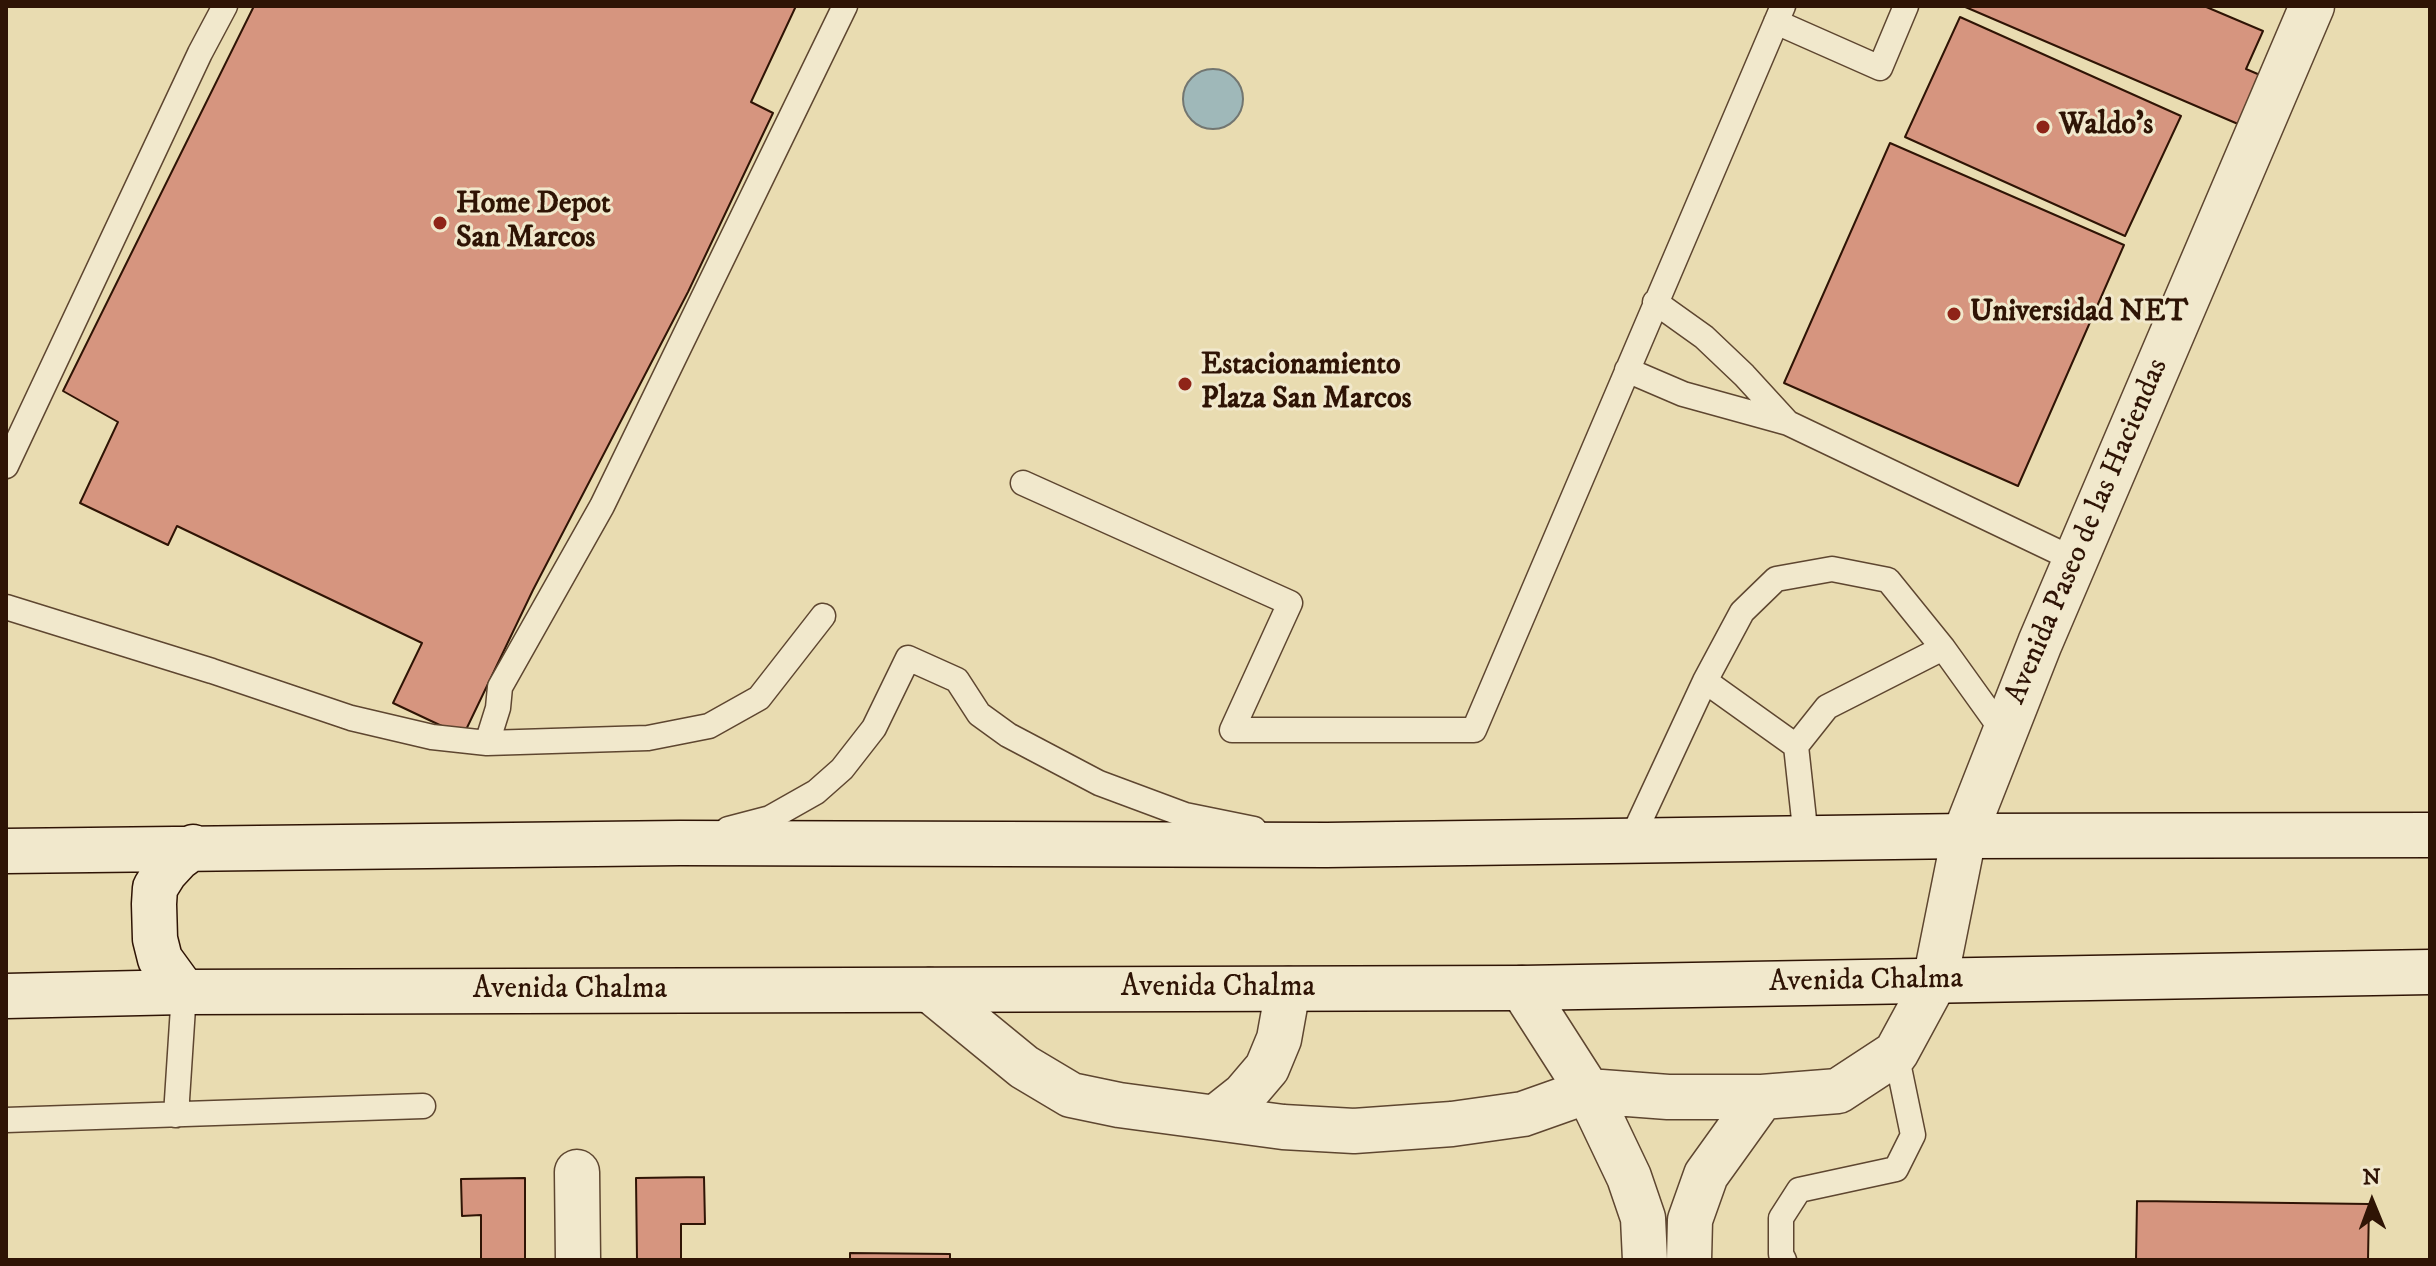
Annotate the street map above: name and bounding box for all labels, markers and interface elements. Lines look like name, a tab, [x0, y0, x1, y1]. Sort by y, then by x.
place label: Waldo's	[2059, 109, 2153, 145]
marker: Waldo's	[2034, 118, 2052, 136]
place label: Home Depot San Marcos	[456, 188, 611, 258]
marker: Home Depot San Marcos	[431, 214, 449, 232]
place label: Universidad NET	[1970, 296, 2188, 332]
marker: Universidad NET	[1945, 305, 1963, 323]
place label: Estacionamiento Plaza San Marcos	[1201, 349, 1412, 420]
street label: Avenida Paseo de las Haciendas	[1999, 354, 2177, 710]
marker: Estacionamiento Plaza San Marcos	[1176, 375, 1194, 393]
street label: Avenida Chalma	[1769, 962, 1963, 1002]
street label: Avenida Chalma	[1121, 971, 1315, 1007]
street label: Avenida Chalma	[473, 973, 667, 1009]
north arrow	[2332, 1162, 2412, 1242]
text: N	[2362, 1164, 2381, 1191]

